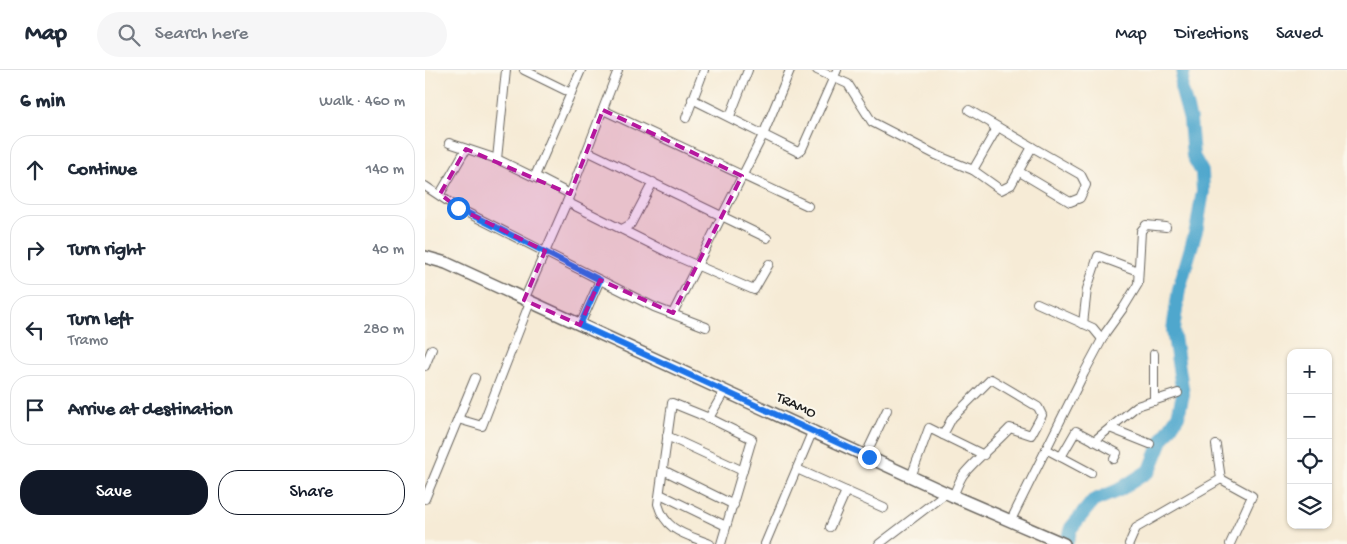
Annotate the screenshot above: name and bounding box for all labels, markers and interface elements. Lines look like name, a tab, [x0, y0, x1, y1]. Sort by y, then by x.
search box	[97, 12, 447, 57]
text: Map	[25, 20, 67, 49]
icon: search	[115, 21, 143, 49]
text: Search here	[155, 23, 248, 46]
text: Map	[1115, 24, 1147, 45]
text: Directions	[1175, 24, 1248, 45]
text: Saved	[1276, 24, 1322, 45]
text: 6 min	[20, 90, 65, 115]
text: Walk · 460 m	[319, 93, 405, 112]
icon: ahead	[21, 156, 49, 184]
text: Continue	[68, 159, 137, 182]
text: 140 m	[366, 161, 404, 180]
route start	[447, 197, 470, 220]
icon: right	[21, 236, 49, 264]
text: Turn right	[68, 239, 144, 262]
text: 40 m	[372, 241, 404, 260]
text: Turn left	[68, 309, 132, 332]
icon: left	[21, 316, 49, 344]
text: 280 m	[363, 321, 404, 340]
text: Tramo	[68, 332, 108, 351]
map controls	[1287, 349, 1332, 529]
button: +	[1287, 349, 1332, 394]
street label: TRAMO	[772, 389, 819, 423]
button: −	[1287, 394, 1332, 439]
icon: arrive	[21, 396, 49, 424]
text: Arrive at destination	[68, 399, 232, 422]
button: locate	[1287, 439, 1332, 484]
route end	[858, 446, 881, 469]
button: Save	[20, 470, 208, 515]
button: Share	[218, 470, 405, 515]
button: layers	[1287, 484, 1332, 529]

